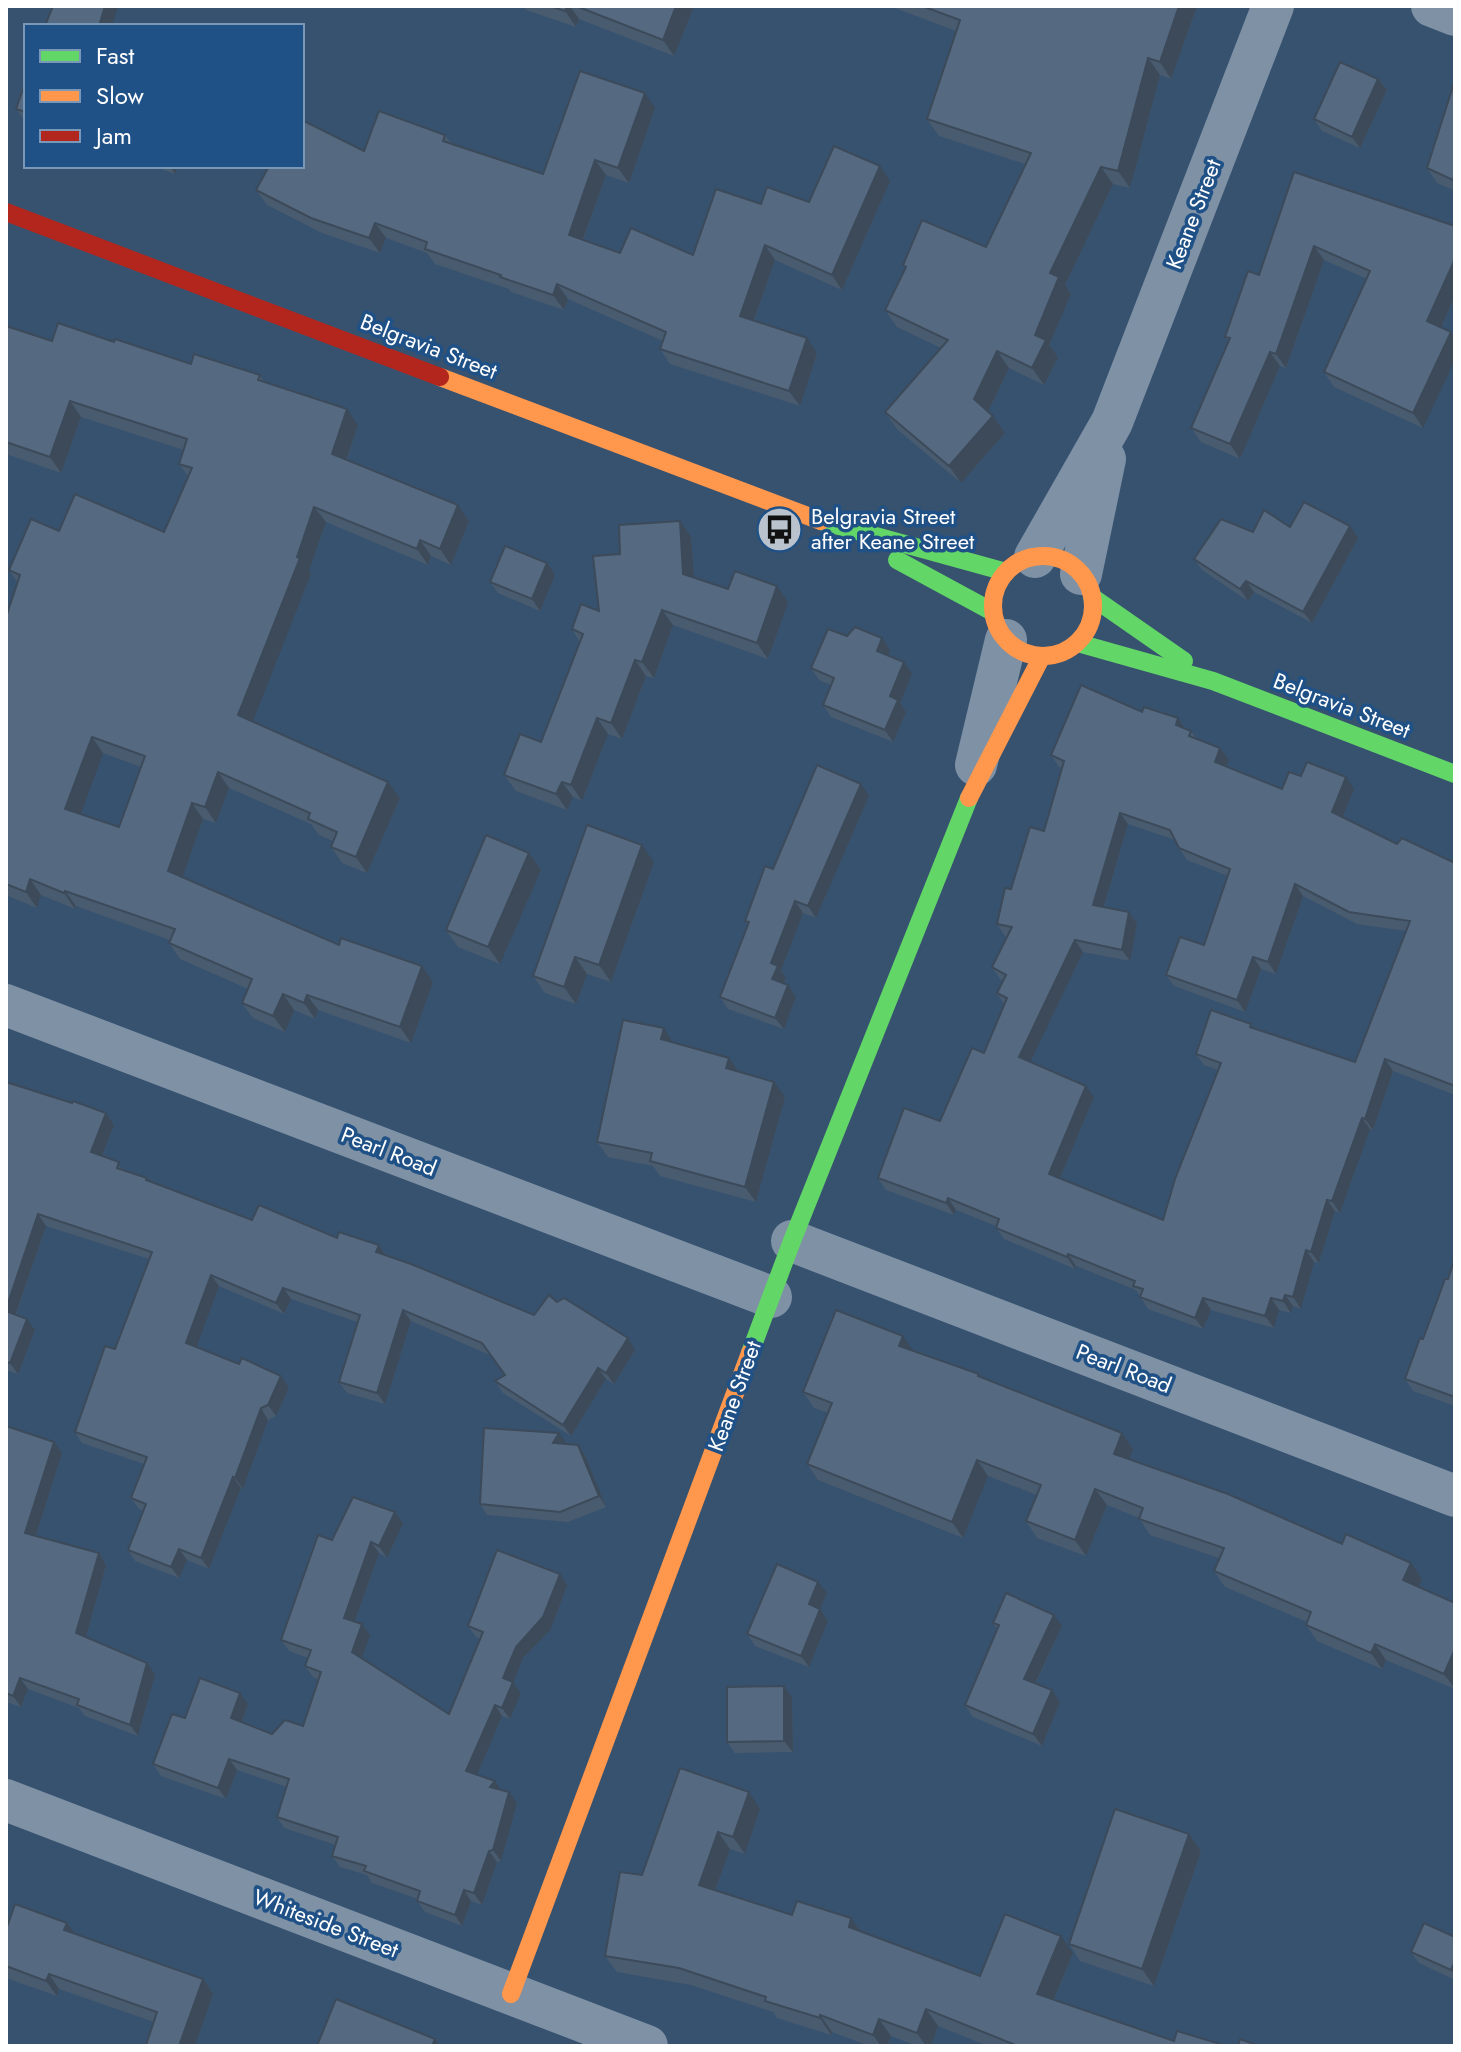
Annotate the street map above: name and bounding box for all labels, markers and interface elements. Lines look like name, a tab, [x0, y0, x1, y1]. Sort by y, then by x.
legend	[24, 24, 304, 168]
text: Fast	[96, 38, 134, 73]
text: Slow	[96, 78, 144, 113]
text: Jam	[93, 118, 132, 153]
street label: Keane Street	[1157, 154, 1229, 274]
street label: Belgravia Street	[356, 305, 503, 387]
place label: Belgravia Street after Keane Street	[811, 500, 975, 557]
bus stop icon: Belgravia Street after Keane Street	[756, 505, 804, 553]
street label: Belgravia Street	[1269, 664, 1416, 746]
street label: Pearl Road	[337, 1118, 441, 1184]
street label: Pearl Road	[1072, 1335, 1176, 1401]
street label: Keane Street	[699, 1336, 769, 1456]
street label: Whiteside Street	[249, 1881, 404, 1966]

